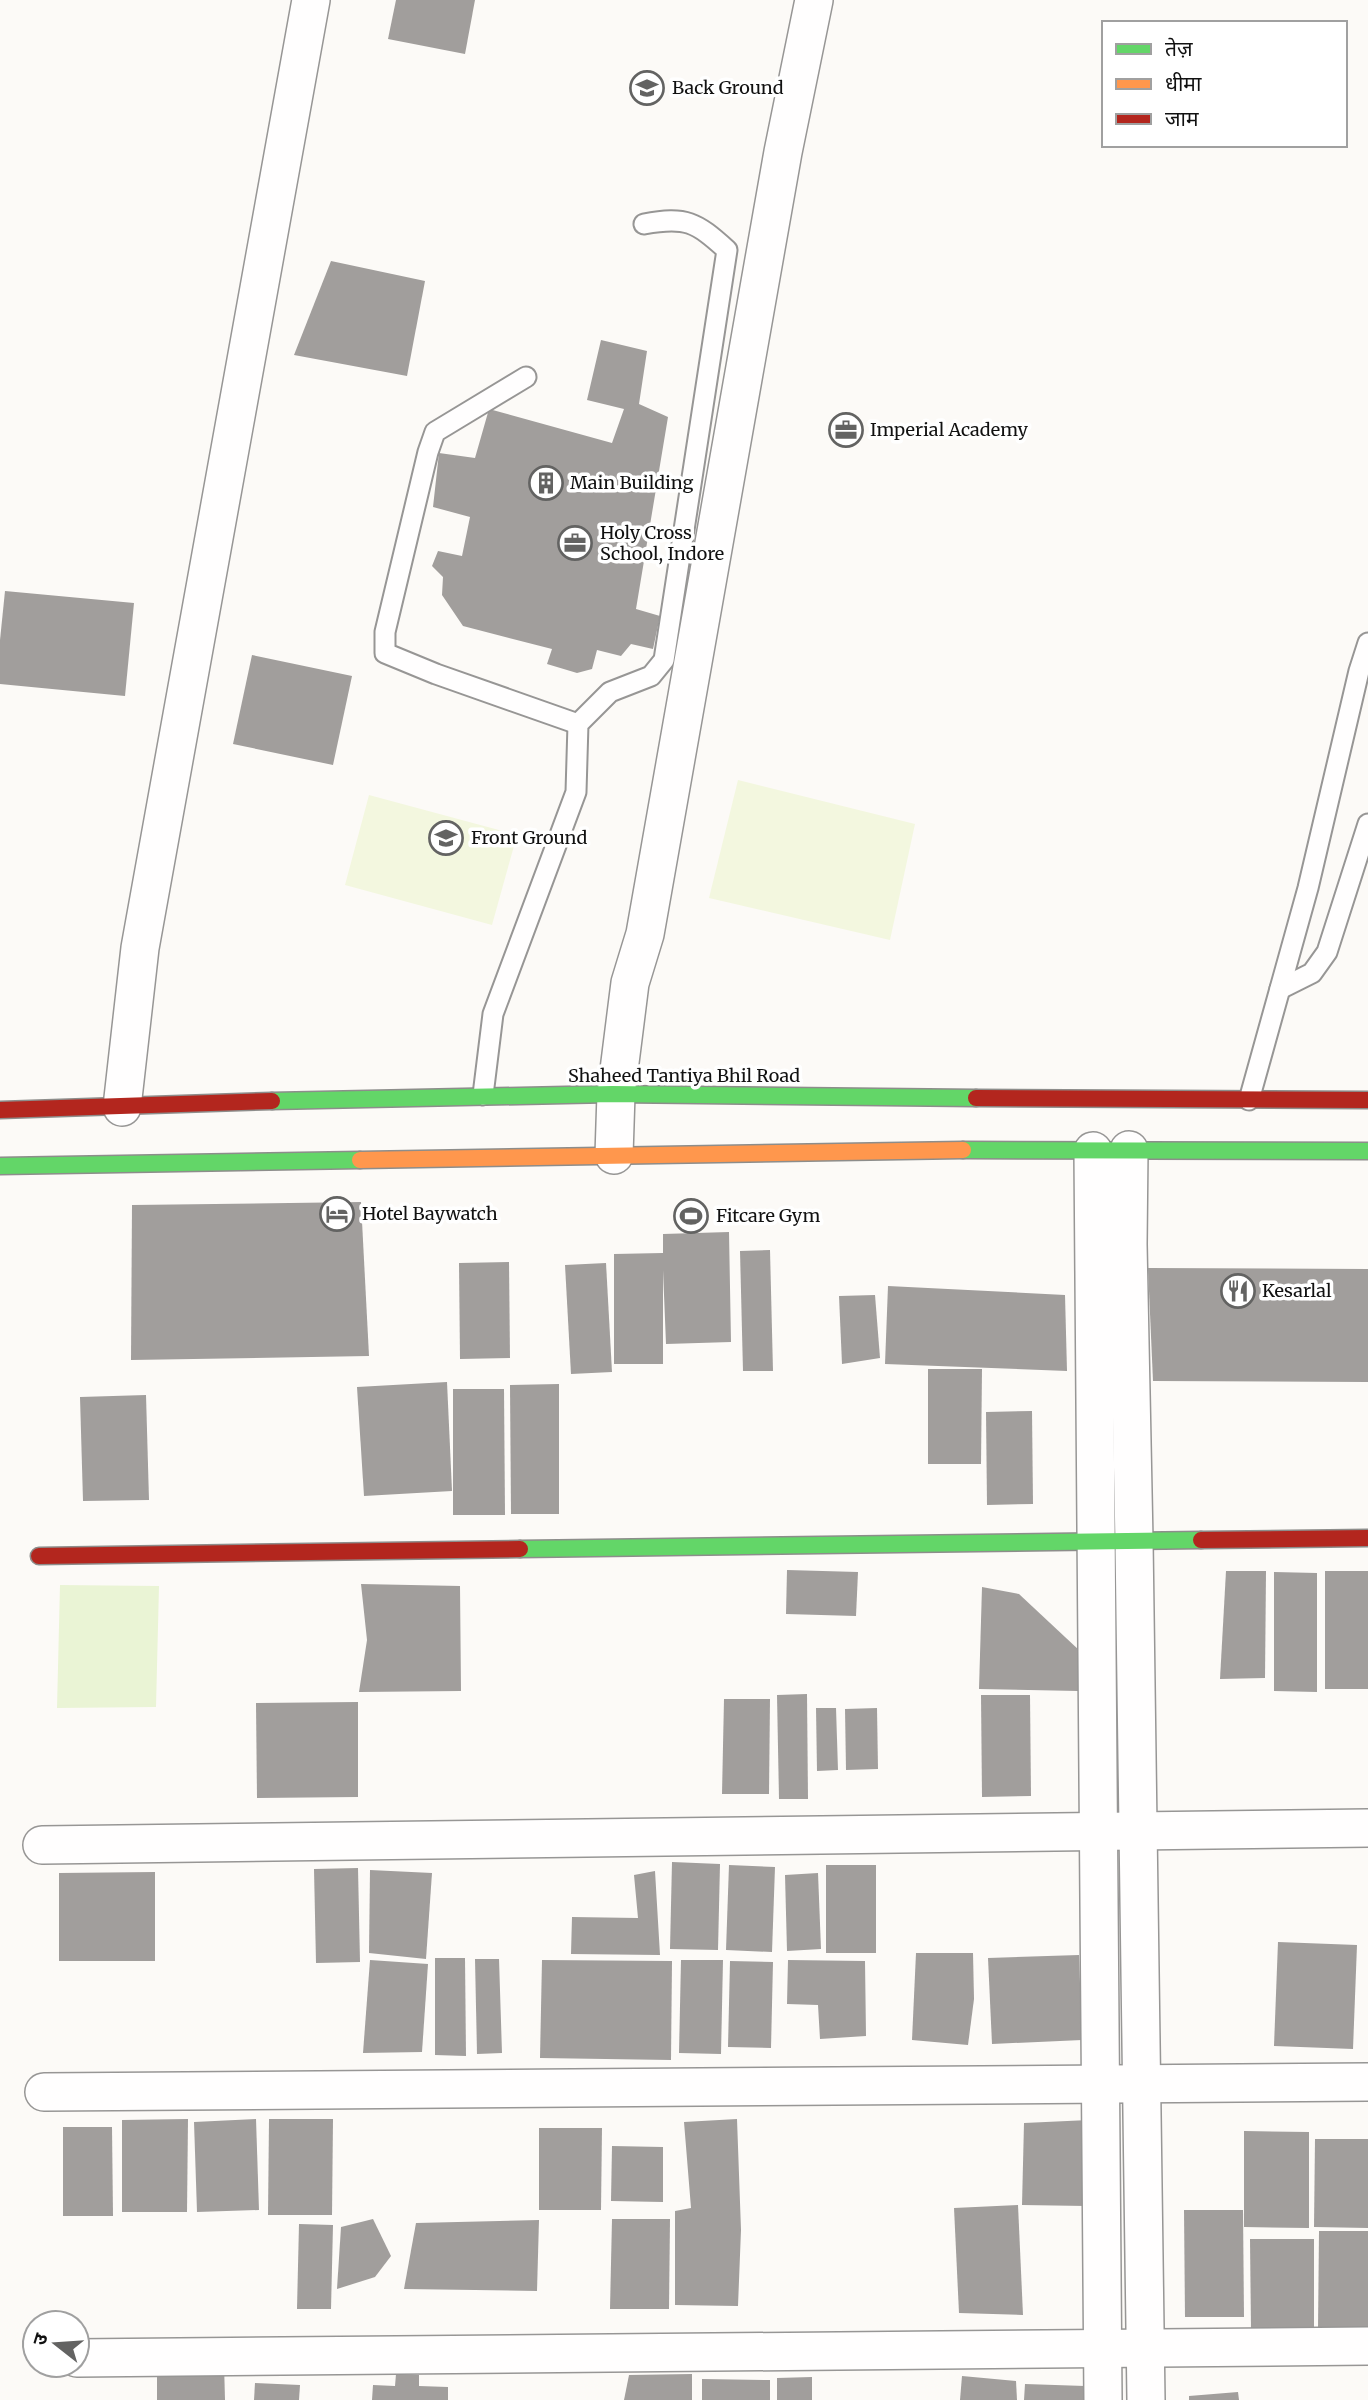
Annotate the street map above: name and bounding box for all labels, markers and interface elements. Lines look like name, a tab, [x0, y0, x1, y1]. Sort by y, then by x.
legend	[1102, 21, 1347, 147]
text: तेज़	[1165, 35, 1193, 62]
school or university icon: Back Ground	[628, 69, 666, 107]
text: धीमा	[1165, 70, 1202, 97]
place label: Back Ground	[672, 76, 784, 99]
text: जाम	[1165, 105, 1199, 132]
office icon: Imperial Academy	[827, 411, 865, 449]
place label: Imperial Academy	[870, 418, 1029, 441]
building icon: Main Building	[527, 464, 565, 502]
place label: Main Building	[570, 471, 694, 494]
place label: Holy Cross School, Indore	[600, 521, 724, 565]
office icon: Holy Cross School, Indore	[556, 524, 594, 562]
school or university icon: Front Ground	[427, 819, 465, 857]
place label: Front Ground	[471, 826, 588, 849]
street label: Shaheed Tantiya Bhil Road	[568, 1064, 800, 1087]
hotel icon: Hotel Baywatch	[318, 1195, 356, 1233]
sports icon: Fitcare Gym	[672, 1197, 710, 1235]
place label: Hotel Baywatch	[362, 1202, 498, 1225]
place label: Fitcare Gym	[716, 1204, 820, 1227]
restaurant icon: Kesarlal	[1219, 1272, 1257, 1310]
place label: Kesarlal	[1262, 1279, 1332, 1302]
north arrow	[21, 2309, 91, 2379]
text: उ	[27, 2329, 53, 2348]

